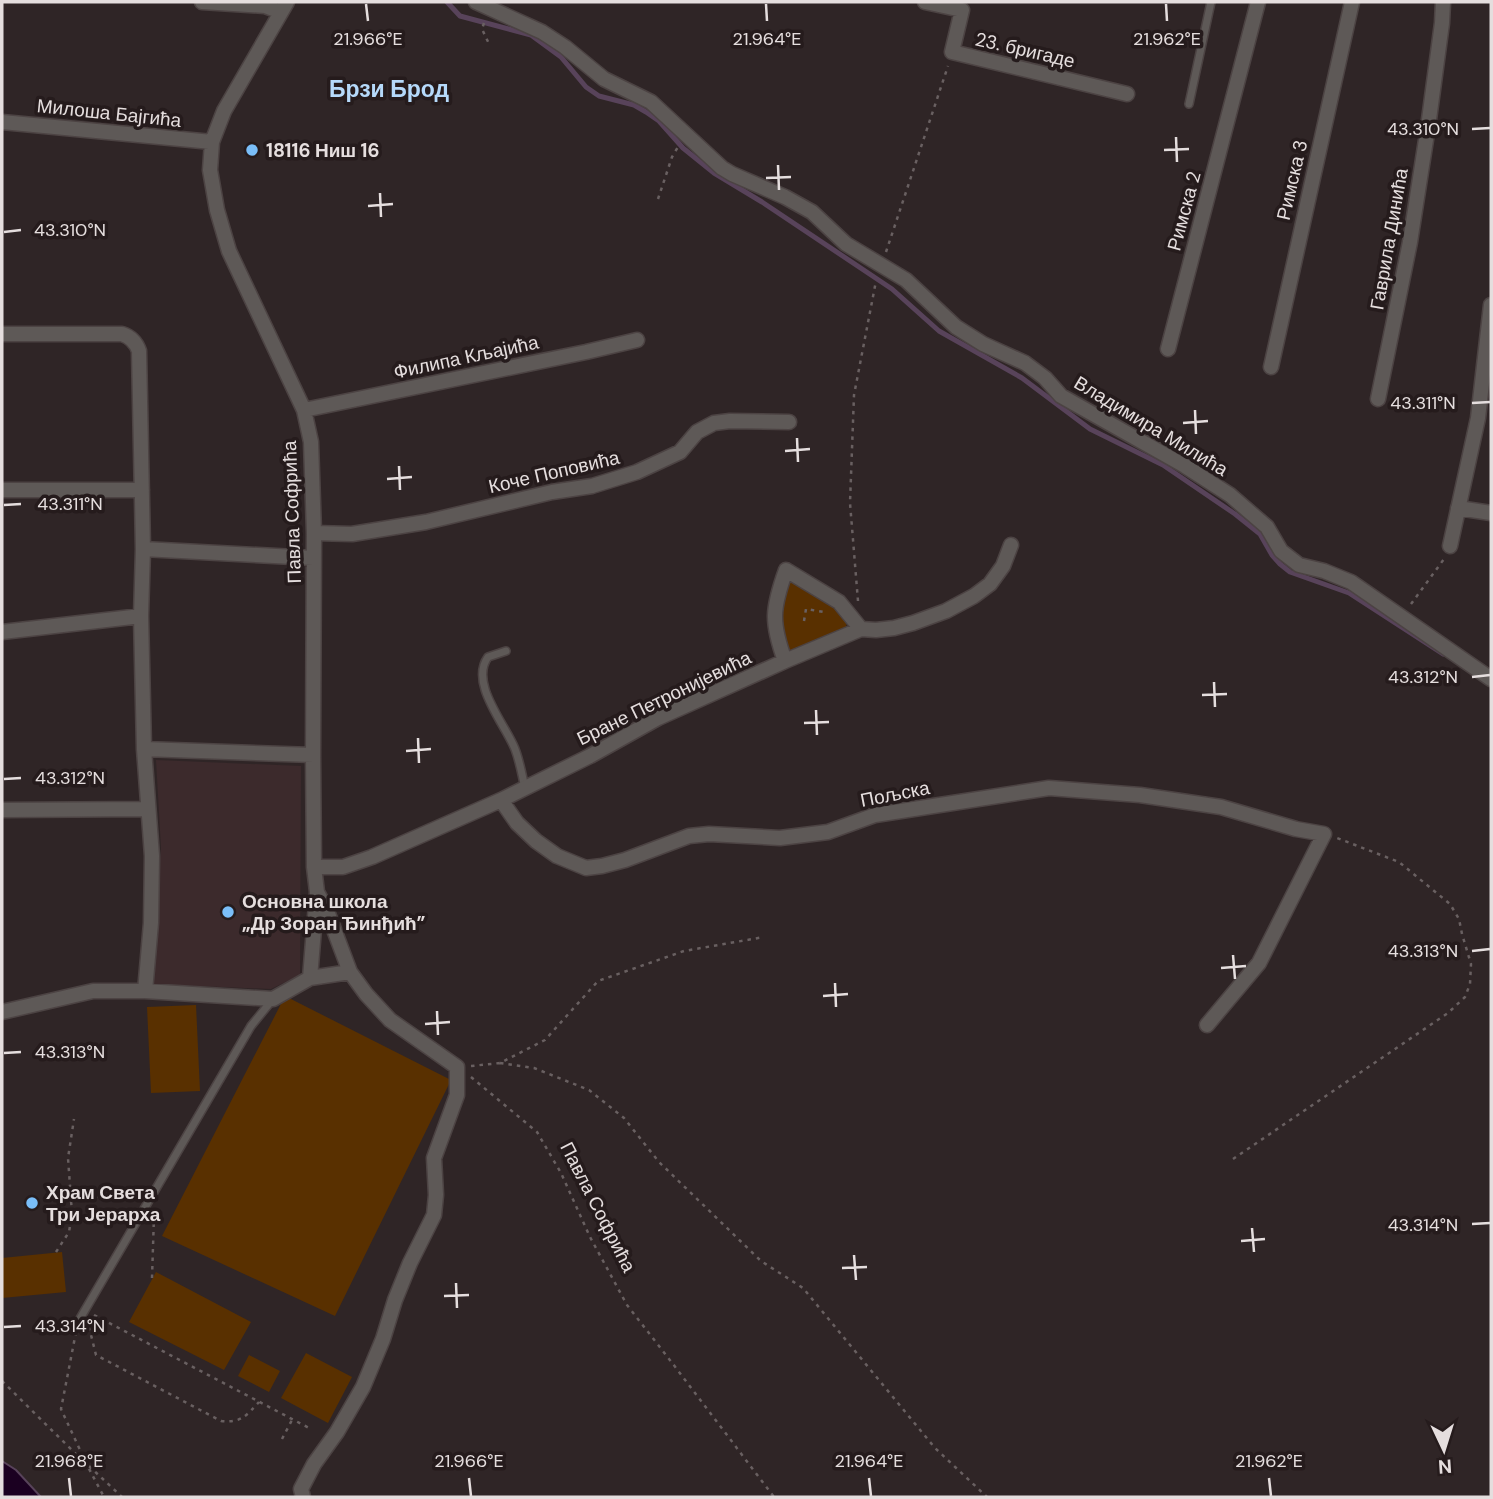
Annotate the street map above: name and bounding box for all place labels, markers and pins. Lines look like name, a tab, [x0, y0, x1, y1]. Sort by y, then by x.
place label: 18116 Ниш 16	[266, 138, 380, 163]
marker: 18116 Ниш 16	[244, 142, 260, 158]
place label: Основна школа „Др Зоран Ђинђић”	[242, 889, 426, 936]
marker: Основна школа „Др Зоран Ђинђић”	[220, 904, 236, 920]
place label: Храм Света Три Јерарха	[46, 1180, 161, 1227]
marker: Храм Света Три Јерарха	[24, 1195, 40, 1211]

